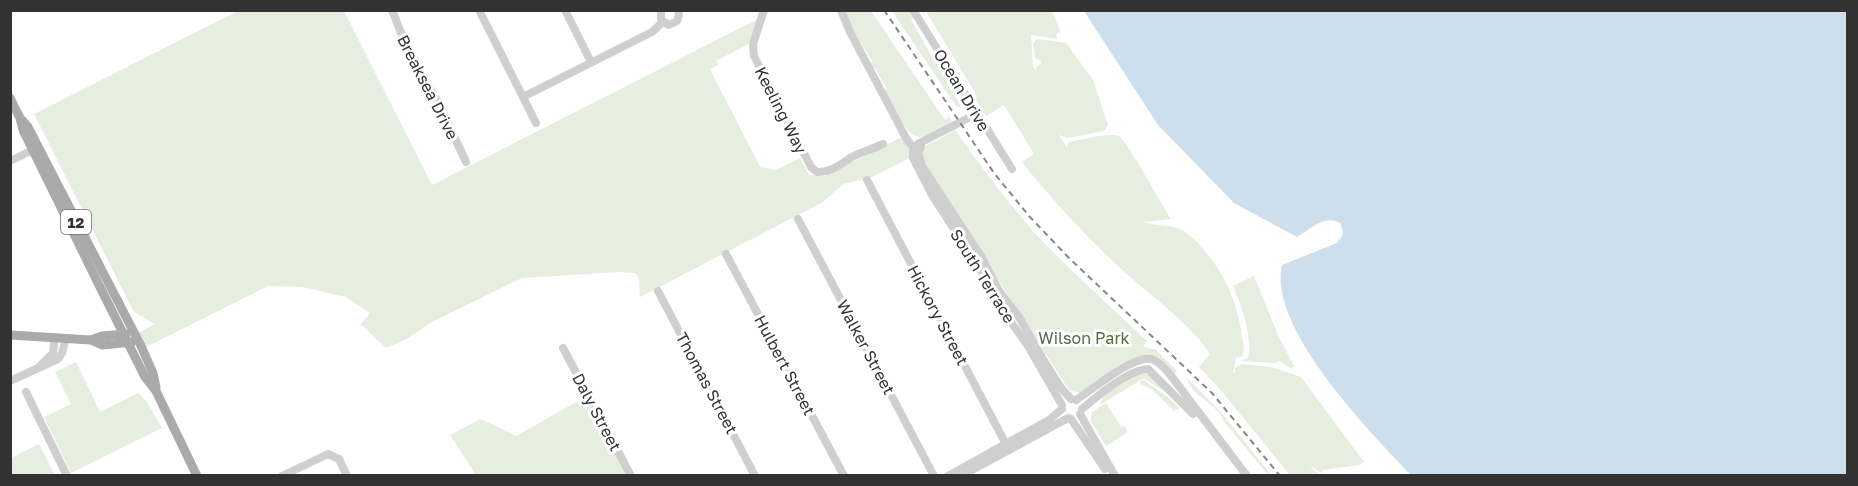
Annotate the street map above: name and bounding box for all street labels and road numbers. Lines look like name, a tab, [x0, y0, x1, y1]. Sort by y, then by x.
street label: Breaksea Drive	[393, 31, 463, 143]
street label: Ocean Drive	[930, 45, 994, 135]
street label: Keeling Way	[751, 63, 811, 157]
road number: 12	[61, 210, 91, 234]
street label: South Terrace	[946, 225, 1020, 327]
street label: Hickory Street	[903, 262, 973, 368]
street label: Walker Street	[833, 296, 899, 398]
street label: Hulbert Street	[750, 312, 820, 418]
street label: Thomas Street	[672, 329, 742, 437]
street label: Daly Street	[568, 370, 626, 454]

